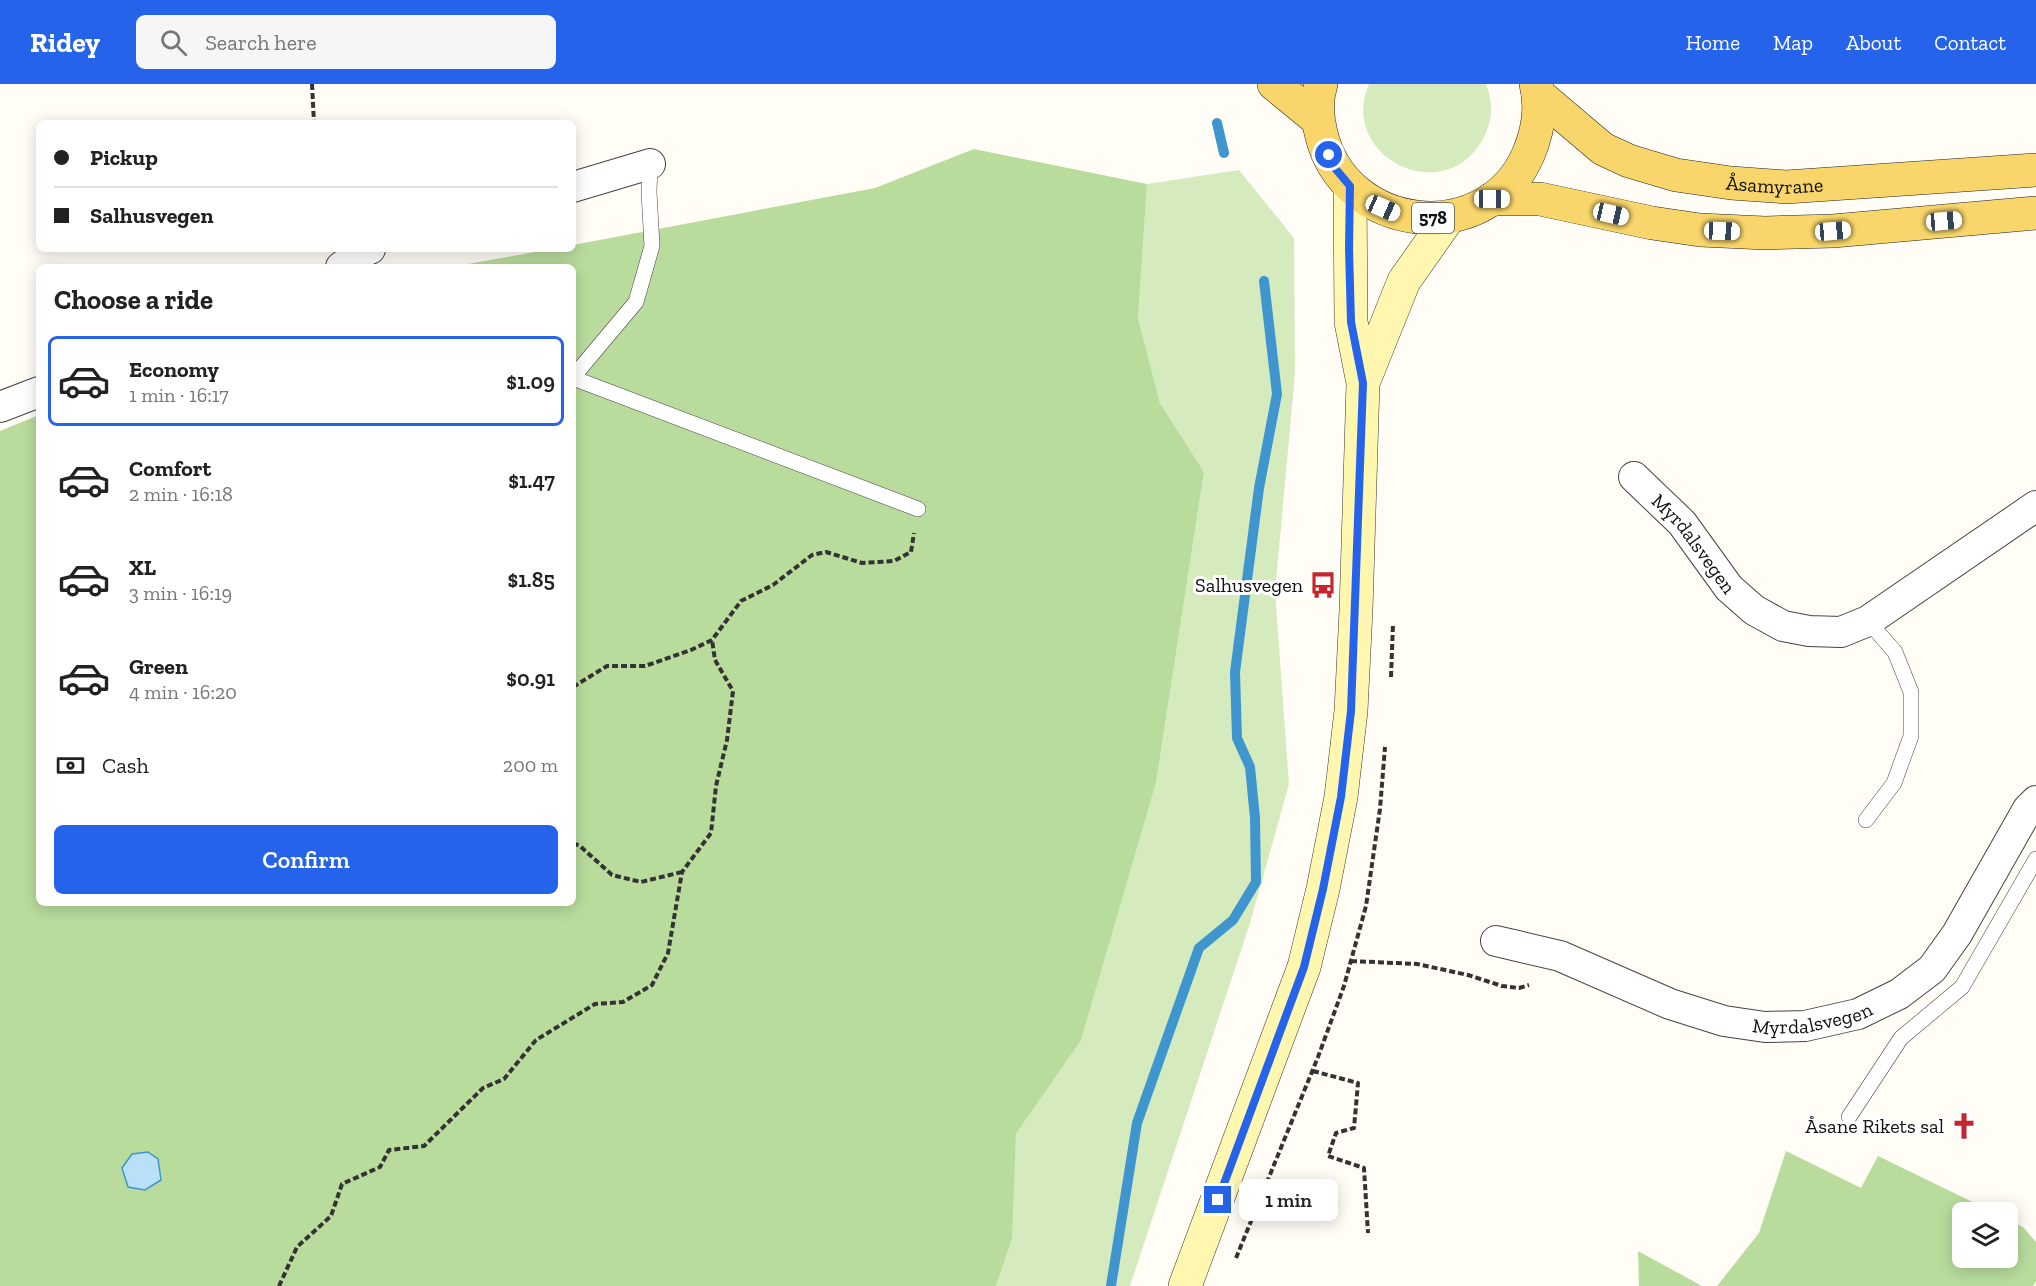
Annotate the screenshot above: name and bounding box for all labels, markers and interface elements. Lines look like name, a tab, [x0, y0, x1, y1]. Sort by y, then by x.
search box	[136, 15, 556, 69]
text: Ridey	[30, 26, 100, 59]
icon: search	[157, 26, 190, 59]
text: Search here	[205, 29, 317, 56]
text: Home	[1686, 30, 1740, 55]
text: Map	[1773, 30, 1813, 55]
text: About	[1846, 30, 1901, 55]
text: Contact	[1934, 30, 2006, 55]
route start	[1315, 141, 1342, 168]
text: Pickup	[90, 144, 158, 171]
street label: Åsamyrane	[1725, 171, 1824, 199]
car	[1474, 190, 1510, 208]
car	[1363, 192, 1403, 224]
car	[1591, 201, 1631, 227]
text: Salhusvegen	[90, 202, 213, 229]
road number: 578	[1412, 203, 1454, 233]
car	[1925, 210, 1963, 232]
car	[1814, 220, 1852, 242]
car	[1704, 221, 1740, 241]
text: Choose a ride	[54, 284, 213, 316]
icon: car	[57, 354, 111, 408]
text: Economy	[129, 356, 219, 383]
text: $1.09	[506, 368, 555, 395]
text: 1 min · 16:17	[129, 383, 229, 407]
icon: car	[57, 453, 111, 507]
text: Comfort	[129, 455, 211, 482]
text: $1.47	[508, 467, 555, 494]
text: 2 min · 16:18	[129, 482, 233, 506]
street label: Myrdalsvegen	[1647, 489, 1741, 599]
icon: car	[57, 552, 111, 606]
text: XL	[129, 554, 156, 581]
text: $1.85	[508, 566, 555, 593]
bus stop icon: Salhusvegen	[1308, 570, 1338, 600]
place label: Salhusvegen	[1195, 573, 1304, 597]
text: 3 min · 16:19	[129, 581, 232, 605]
icon: car	[57, 651, 111, 705]
text: Green	[129, 653, 188, 680]
text: $0.91	[506, 665, 555, 692]
text: 4 min · 16:20	[129, 680, 237, 704]
icon: cash	[54, 749, 87, 782]
text: Cash	[102, 752, 149, 779]
text: 200 m	[503, 753, 558, 777]
button: Confirm	[54, 825, 558, 894]
street label: Myrdalsvegen	[1751, 997, 1877, 1040]
church icon: Åsane Rikets sal	[1949, 1111, 1979, 1141]
place label: Åsane Rikets sal	[1805, 1114, 1944, 1138]
callout: 1 min	[1239, 1179, 1338, 1221]
route end	[1204, 1186, 1231, 1213]
text: 1 min	[1265, 1188, 1312, 1212]
map controls	[1952, 1202, 2018, 1268]
button: layers	[1952, 1202, 2018, 1268]

